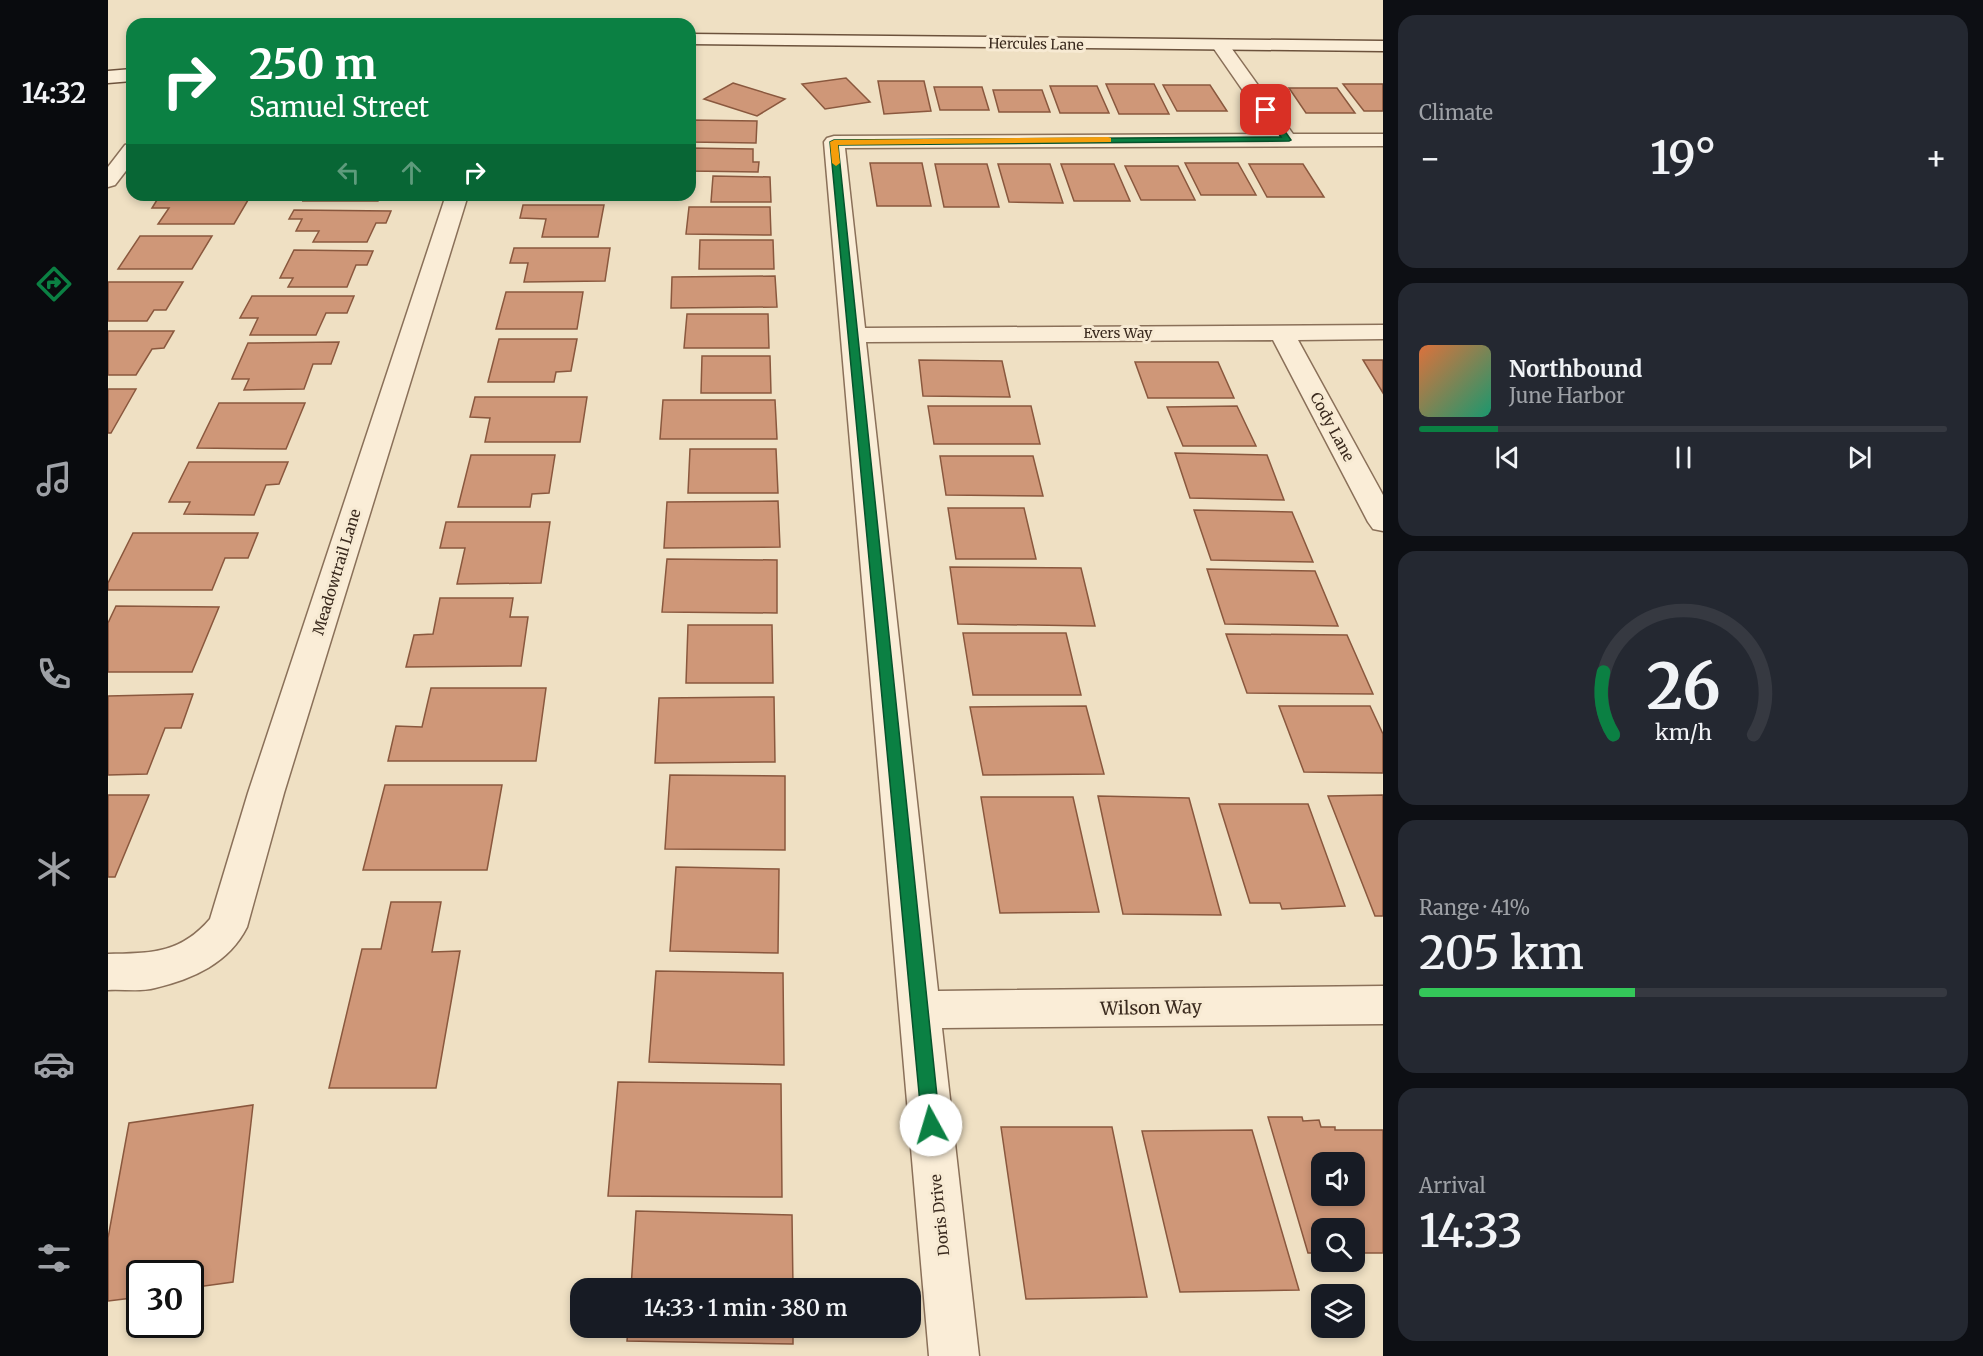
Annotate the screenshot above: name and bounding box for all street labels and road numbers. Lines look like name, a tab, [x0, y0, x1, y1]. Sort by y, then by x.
street label: Hercules Lane	[988, 34, 1084, 54]
street label: Evers Way	[1084, 324, 1153, 342]
street label: Cody Lane	[1306, 389, 1359, 465]
street label: Meadowtrail Lane	[308, 506, 365, 637]
street label: Wilson Way	[1099, 995, 1203, 1020]
street label: Doris Drive	[926, 1173, 953, 1257]

